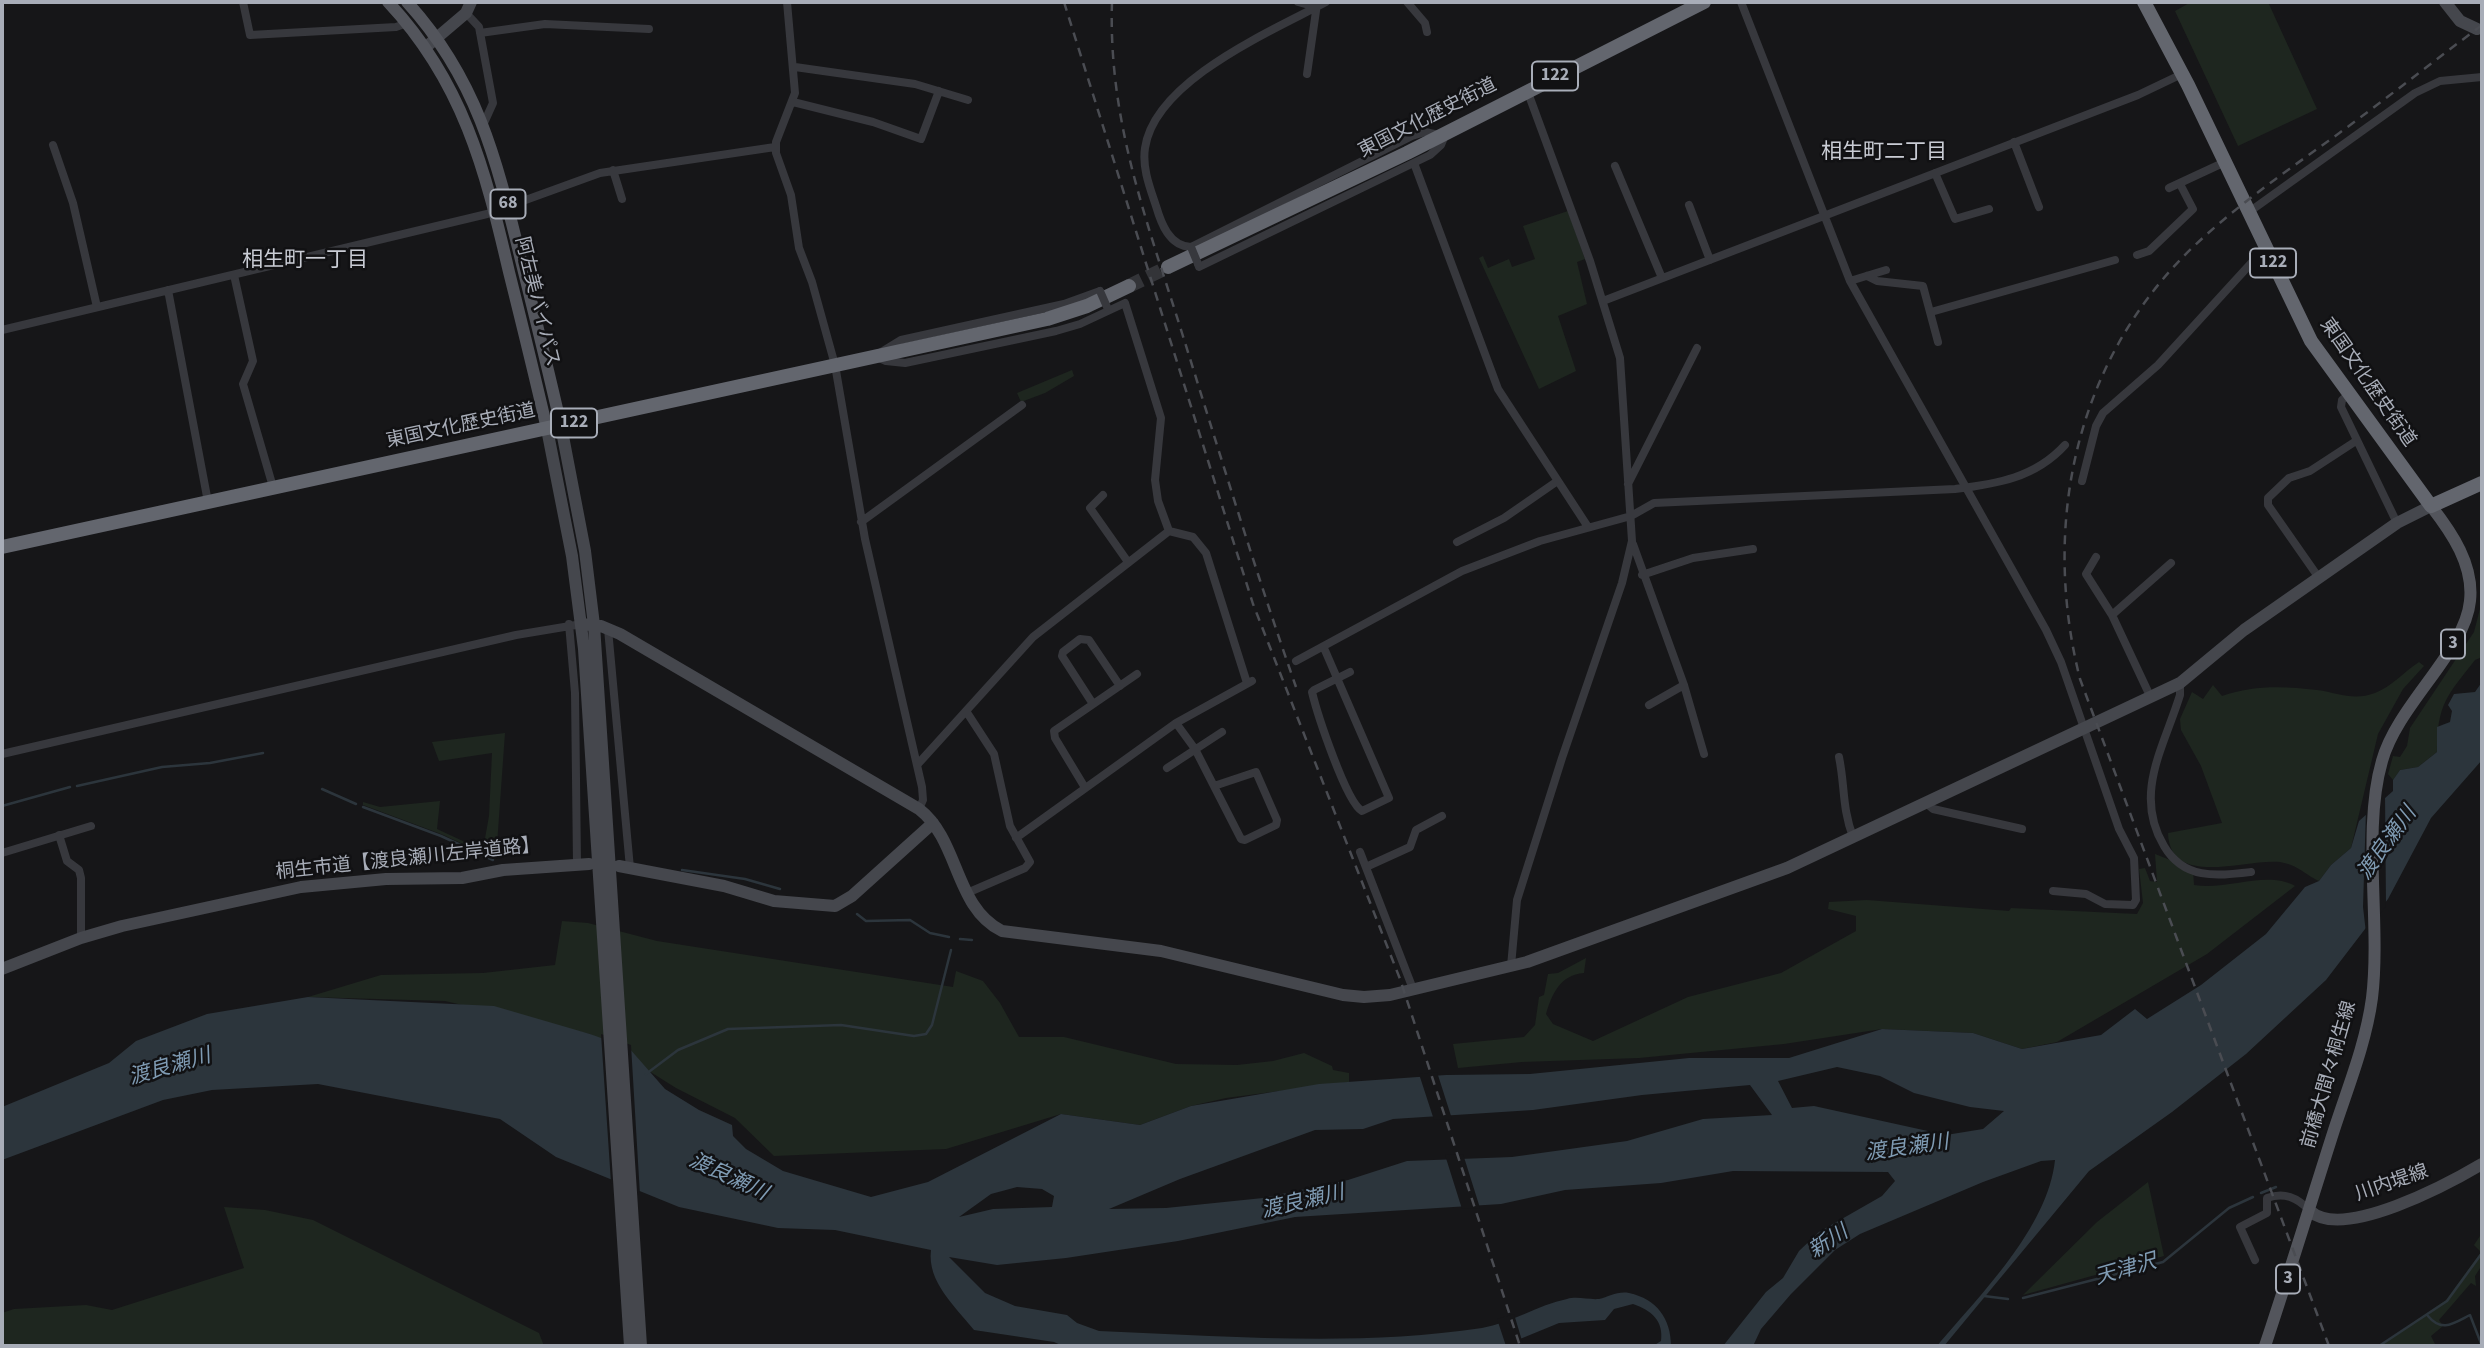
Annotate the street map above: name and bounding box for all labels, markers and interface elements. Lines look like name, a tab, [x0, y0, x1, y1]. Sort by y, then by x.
road number: 122	[1532, 62, 1578, 90]
street label: 東国文化歴史街道	[1355, 74, 1501, 164]
district label: 相生町二丁目	[1821, 140, 1947, 166]
road number: 68	[490, 190, 526, 218]
street label: 阿左美バイパス	[509, 235, 563, 369]
district label: 相生町一丁目	[242, 248, 368, 274]
road number: 122	[2250, 248, 2296, 278]
street label: 東国文化歴史街道	[2314, 314, 2420, 452]
street label: 東国文化歴史街道	[384, 400, 538, 454]
road number: 122	[551, 408, 597, 438]
road number: 3	[2441, 630, 2465, 658]
water label: 渡良瀬川	[2353, 803, 2423, 885]
street label: 桐生市道【渡良瀬川左岸道路】	[275, 835, 541, 885]
street label: 前橋大間々桐生線	[2298, 999, 2362, 1151]
water label: 渡良瀬川	[126, 1044, 214, 1092]
water label: 渡良瀬川	[1864, 1131, 1950, 1167]
water label: 渡良瀬川	[685, 1149, 771, 1207]
street label: 川内堤線	[2352, 1161, 2432, 1207]
water label: 渡良瀬川	[1259, 1181, 1347, 1225]
water label: 新川	[1805, 1221, 1853, 1265]
water label: 天津沢	[2092, 1250, 2160, 1292]
road number: 3	[2276, 1264, 2300, 1294]

